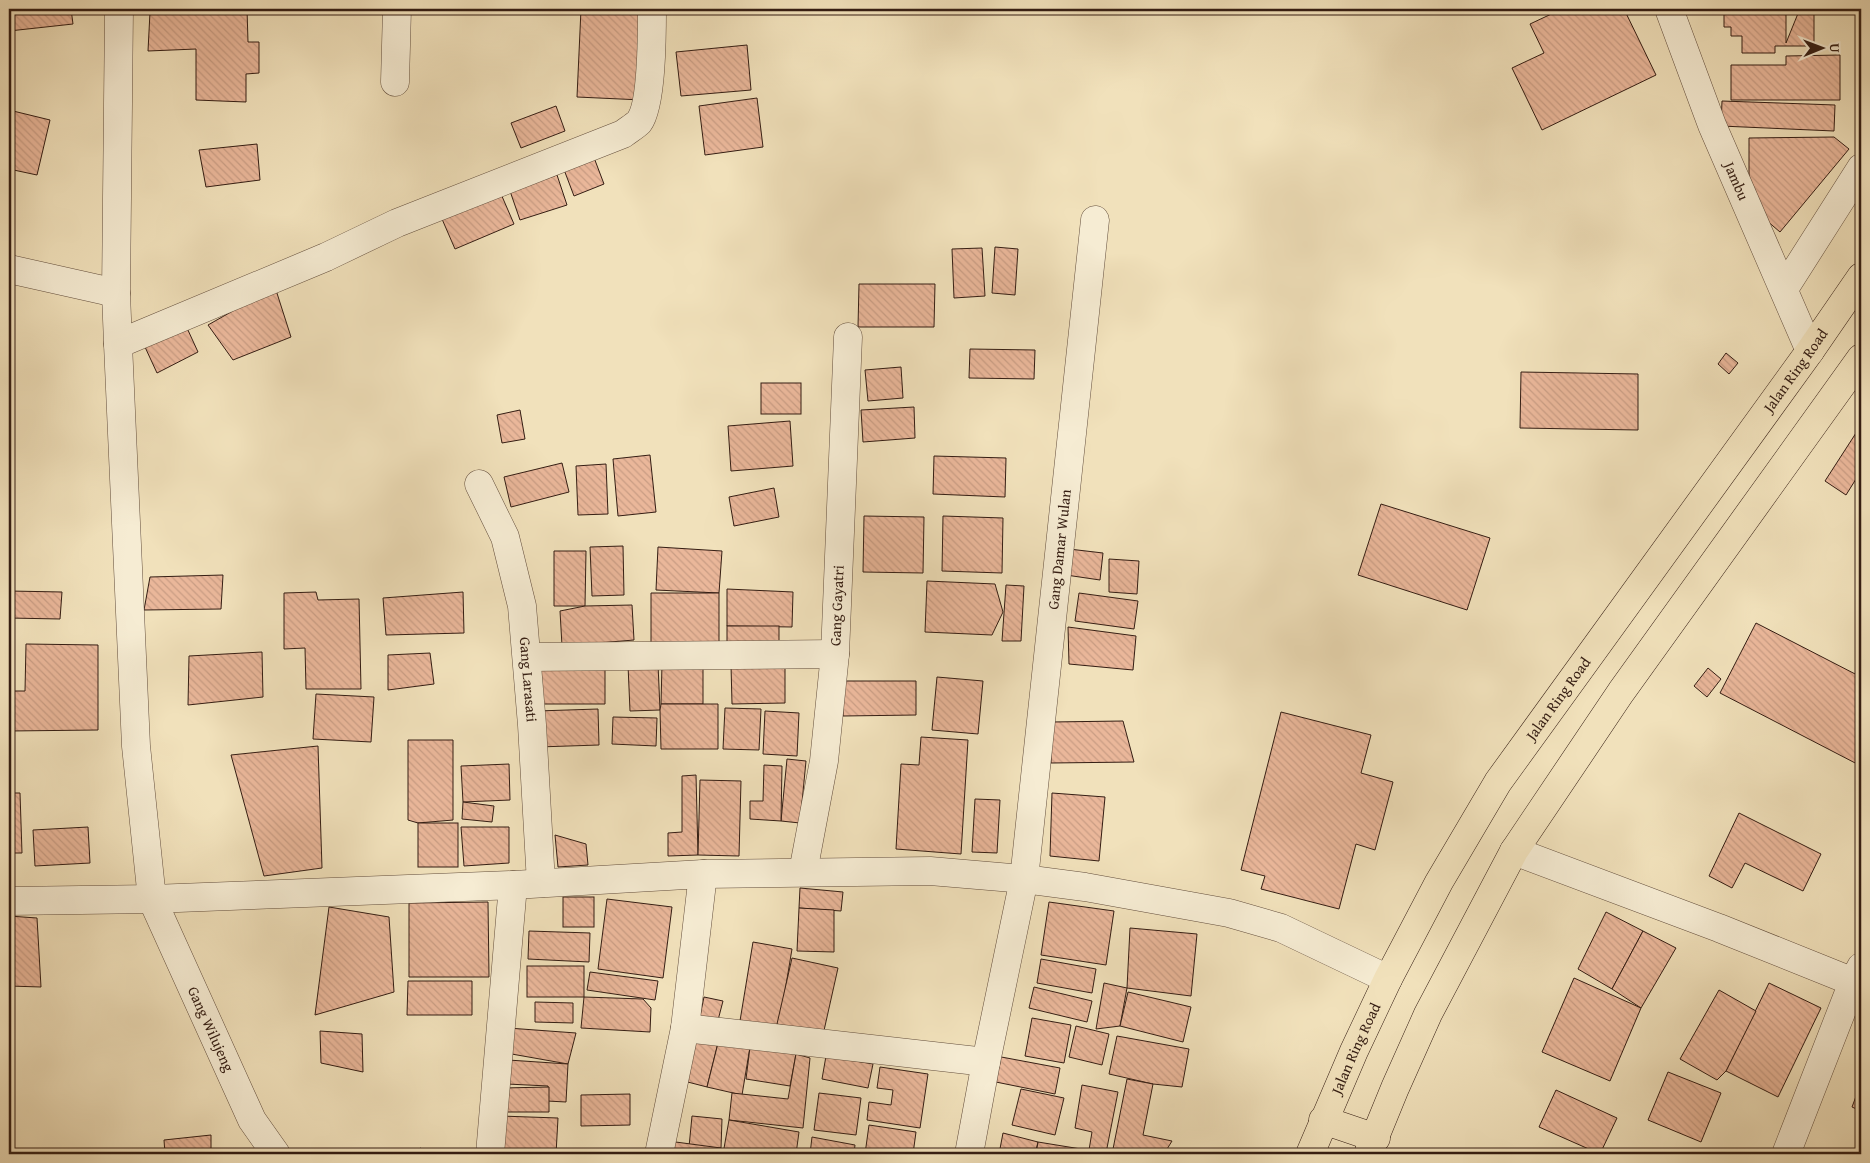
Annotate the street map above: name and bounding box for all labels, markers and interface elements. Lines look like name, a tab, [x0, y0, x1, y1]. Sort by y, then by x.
north arrow	[1798, 22, 1848, 72]
text: U	[1825, 43, 1845, 53]
street label: Jambu	[1718, 157, 1755, 204]
street label: Jalan Ring Road	[1757, 324, 1832, 418]
street label: Gang Damar Wulan	[1042, 488, 1076, 611]
street label: Gang Gayatri	[824, 565, 849, 647]
street label: Gang Larasati	[515, 636, 543, 723]
street label: Jalan Ring Road	[1519, 653, 1595, 746]
street label: Gang Wilujeng	[183, 983, 240, 1075]
street label: Jalan Ring Road	[1325, 999, 1385, 1099]

